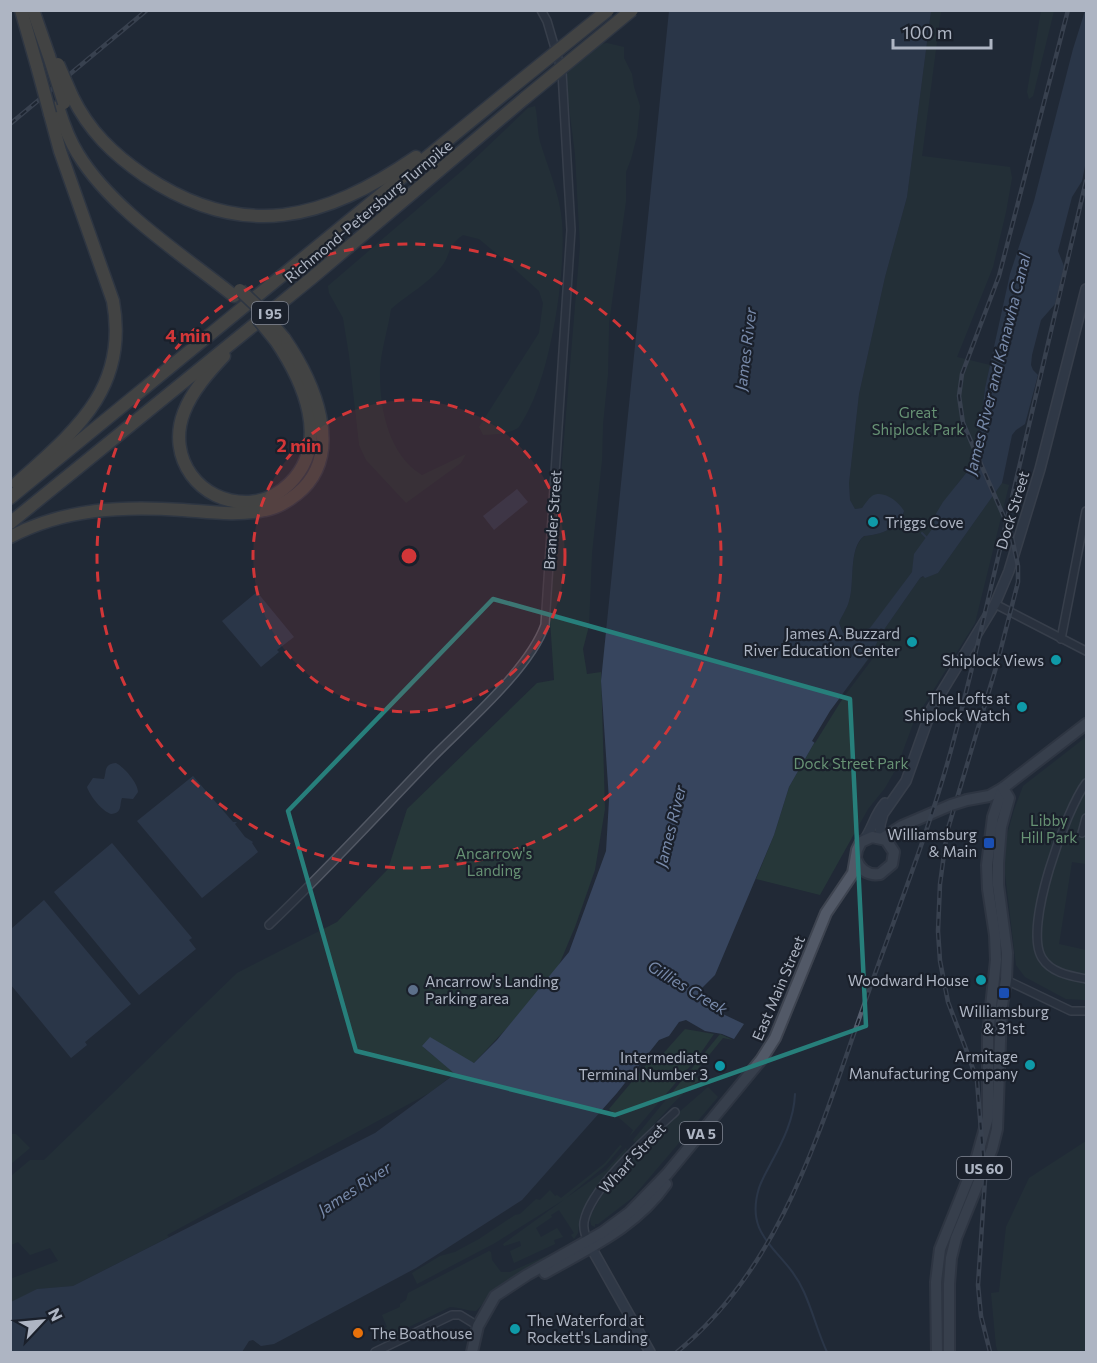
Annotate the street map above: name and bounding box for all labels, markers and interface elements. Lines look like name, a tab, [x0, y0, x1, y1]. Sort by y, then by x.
scale bar	[893, 12, 990, 50]
text: 100 m	[902, 21, 952, 43]
street label: Richmond-Petersburg Turnpike	[281, 136, 455, 286]
water label: James River and Kanawha Canal	[960, 251, 1034, 478]
road number: I 95	[252, 302, 288, 324]
water label: James River	[730, 306, 760, 394]
text: 4 min	[165, 324, 211, 346]
park label: Great Shiplock Park	[872, 403, 964, 438]
text: 2 min	[277, 434, 321, 456]
street label: Dock Street	[992, 469, 1032, 551]
street label: Brander Street	[540, 470, 564, 570]
place label: Triggs Cove	[885, 513, 964, 531]
marker: Triggs Cove	[866, 515, 880, 529]
centre of rings	[399, 546, 419, 566]
place label: James A. Buzzard River Education Center	[744, 624, 900, 659]
marker: James A. Buzzard River Education Center	[905, 635, 919, 649]
place label: Shiplock Views	[942, 651, 1044, 669]
marker: Shiplock Views	[1049, 653, 1063, 667]
place label: The Lofts at Shiplock Watch	[904, 689, 1010, 724]
marker: The Lofts at Shiplock Watch	[1015, 700, 1029, 714]
park label: Dock Street Park	[793, 754, 909, 772]
water label: James River	[650, 783, 689, 871]
park label: Libby Hill Park	[1021, 811, 1077, 846]
place label: Williamsburg & Main	[887, 825, 977, 860]
marker: Williamsburg & Main	[982, 836, 996, 850]
park label: Ancarrow's Landing	[456, 844, 532, 879]
street label: East Main Street	[748, 933, 808, 1043]
water label: Gillies Creek	[645, 956, 732, 1018]
place label: Woodward House	[848, 971, 969, 989]
place label: Ancarrow's Landing Parking area	[425, 972, 559, 1007]
marker: Woodward House	[974, 973, 988, 987]
marker: Ancarrow's Landing Parking area	[406, 983, 420, 997]
marker: Williamsburg & 31st	[997, 986, 1011, 1000]
place label: Williamsburg & 31st	[959, 1002, 1049, 1037]
place label: Armitage Manufacturing Company	[849, 1047, 1018, 1082]
place label: Intermediate Terminal Number 3	[579, 1048, 708, 1083]
marker: Armitage Manufacturing Company	[1023, 1058, 1037, 1072]
marker: Intermediate Terminal Number 3	[713, 1059, 727, 1073]
street label: Wharf Street	[595, 1119, 669, 1197]
road number: VA 5	[680, 1122, 722, 1144]
water label: James River	[312, 1157, 395, 1220]
road number: US 60	[957, 1157, 1011, 1179]
north arrow	[12, 1291, 72, 1351]
text: N	[45, 1305, 67, 1324]
place label: The Waterford at Rockett's Landing	[527, 1311, 648, 1346]
marker: The Waterford at Rockett's Landing	[508, 1322, 522, 1336]
place label: The Boathouse	[370, 1324, 472, 1342]
marker: The Boathouse	[351, 1326, 365, 1340]

